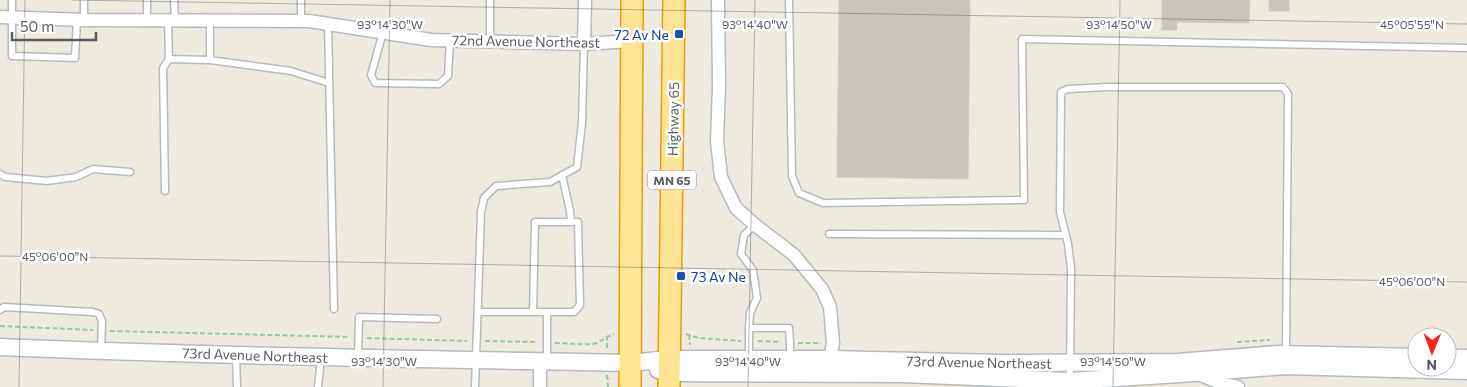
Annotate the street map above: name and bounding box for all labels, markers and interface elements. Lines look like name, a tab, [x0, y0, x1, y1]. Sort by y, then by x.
scale bar	[12, 10, 96, 42]
text: 50 m	[20, 17, 54, 35]
text: 93°14'30"W	[357, 17, 423, 31]
text: 93°14'40"W	[722, 17, 788, 31]
text: 93°14'50"W	[1086, 17, 1152, 31]
text: 45°05'55"N	[1380, 17, 1444, 31]
place label: 72 Av Ne	[614, 26, 669, 43]
marker: 72 Av Ne	[673, 28, 685, 40]
street label: 72nd Avenue Northeast	[452, 31, 601, 51]
street label: Highway 65	[664, 82, 682, 156]
road number: MN 65	[648, 170, 696, 190]
text: 45°06'00"N	[22, 249, 88, 263]
place label: 73 Av Ne	[691, 268, 746, 285]
marker: 73 Av Ne	[675, 270, 687, 282]
text: 45°06'00"N	[1379, 274, 1445, 288]
north arrow	[1407, 327, 1457, 377]
street label: 73rd Avenue Northeast	[182, 344, 328, 366]
street label: 73rd Avenue Northeast	[906, 352, 1052, 372]
text: 93°14'30"W	[351, 354, 417, 368]
text: 93°14'40"W	[715, 354, 781, 368]
text: 93°14'50"W	[1080, 354, 1146, 368]
text: N	[1426, 357, 1437, 374]

